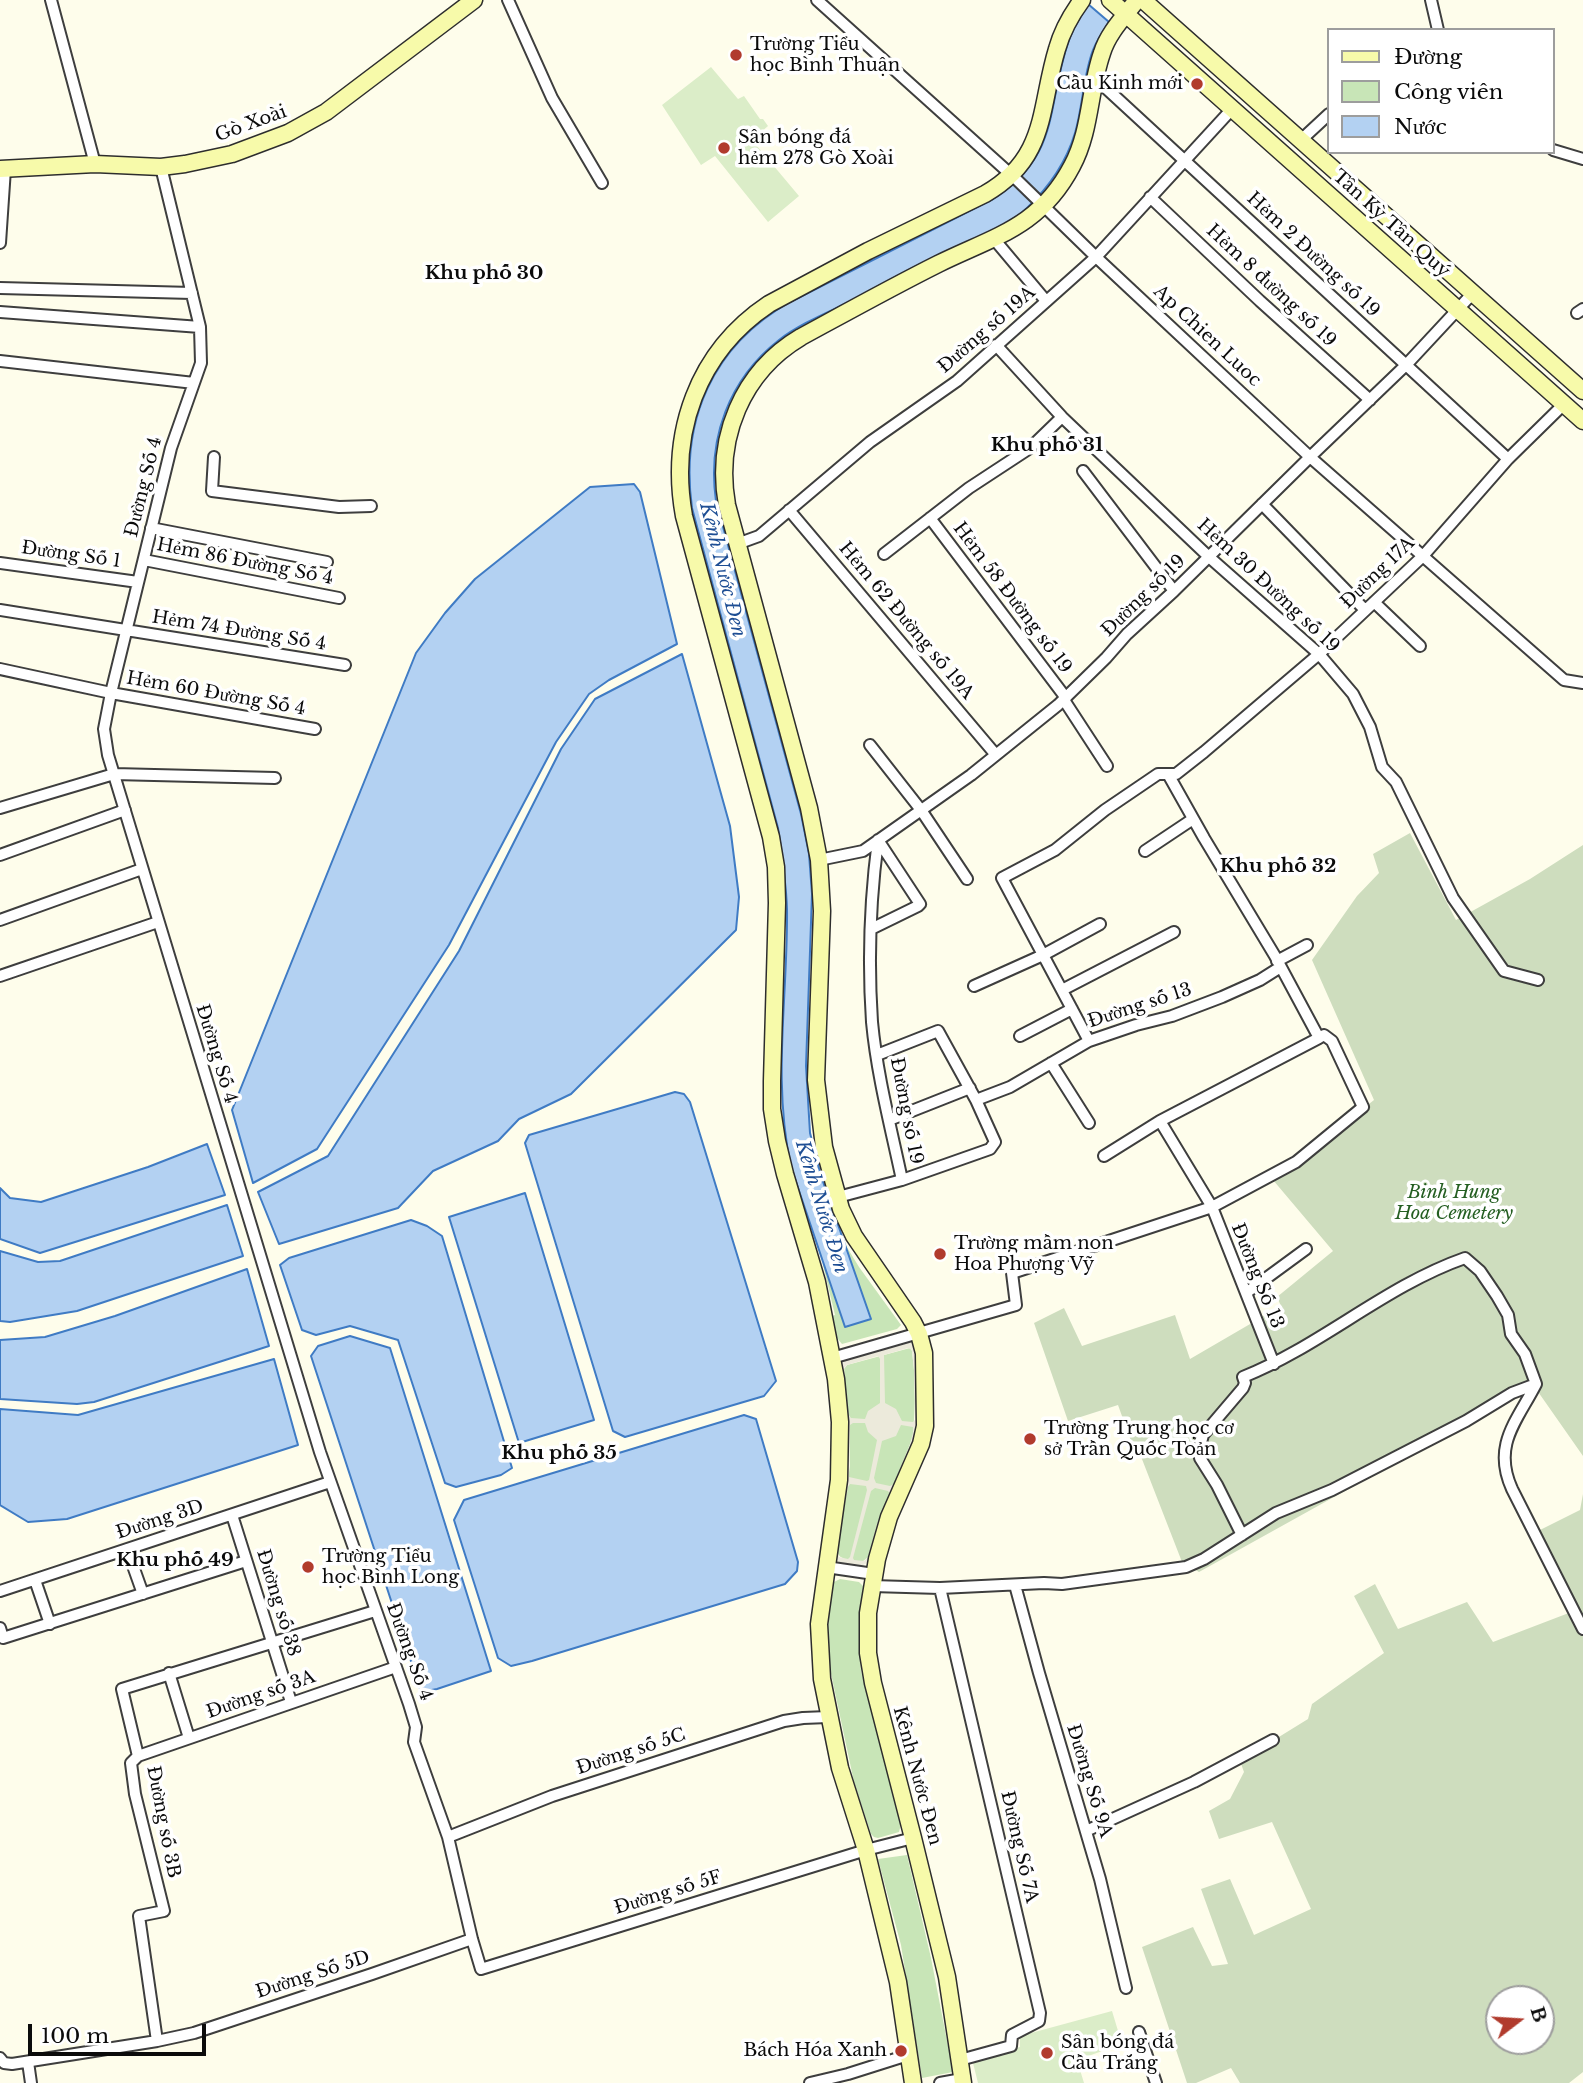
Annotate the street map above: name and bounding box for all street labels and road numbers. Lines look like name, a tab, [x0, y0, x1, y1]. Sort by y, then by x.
street label: Gò Xoài	[212, 101, 290, 147]
street label: Tân Kỳ Tân Quý	[1328, 166, 1454, 282]
street label: Hẻm 2 Đường số 19	[1242, 188, 1384, 322]
street label: Hẻm 8 đường số 19	[1202, 220, 1340, 352]
street label: Ap Chien Luoc	[1149, 281, 1265, 391]
street label: Đường số 19A	[934, 282, 1040, 378]
street label: Đường Số 4	[121, 435, 167, 539]
street label: Hẻm 30 Đường số 19	[1192, 515, 1344, 657]
street label: Hẻm 58 Đường số 19	[948, 518, 1076, 678]
street label: Đường 17A	[1337, 533, 1419, 613]
street label: Hẻm 86 Đường Số 4	[155, 534, 335, 590]
street label: Đường Số 1	[20, 537, 122, 573]
street label: Hẻm 62 Đường số 19A	[834, 538, 978, 704]
street label: Đường số 19	[1098, 551, 1190, 641]
street label: Hẻm 74 Đường Số 4	[150, 607, 328, 655]
street label: Hẻm 60 Đường Số 4	[125, 668, 307, 720]
street label: Đường số 13	[1085, 979, 1195, 1033]
street label: Đường Số 4	[191, 1002, 241, 1106]
street label: Đường số 19	[885, 1056, 927, 1166]
street label: Đường Số 13	[1226, 1220, 1288, 1332]
street label: Đường 3D	[114, 1496, 206, 1544]
street label: Đường số 38	[252, 1547, 304, 1659]
street label: Đường Số 4	[381, 1600, 437, 1704]
street label: Đường số 3A	[204, 1666, 318, 1724]
street label: Kênh Nước Đen	[888, 1704, 946, 1848]
street label: Đường Số 9A	[1062, 1722, 1116, 1840]
street label: Đường số 5C	[574, 1724, 688, 1780]
street label: Đường số 3B	[142, 1764, 184, 1880]
street label: Đường Số 7A	[996, 1789, 1042, 1905]
street label: Đường số 5F	[612, 1866, 724, 1920]
street label: Đường Số 5D	[253, 1946, 373, 2004]

